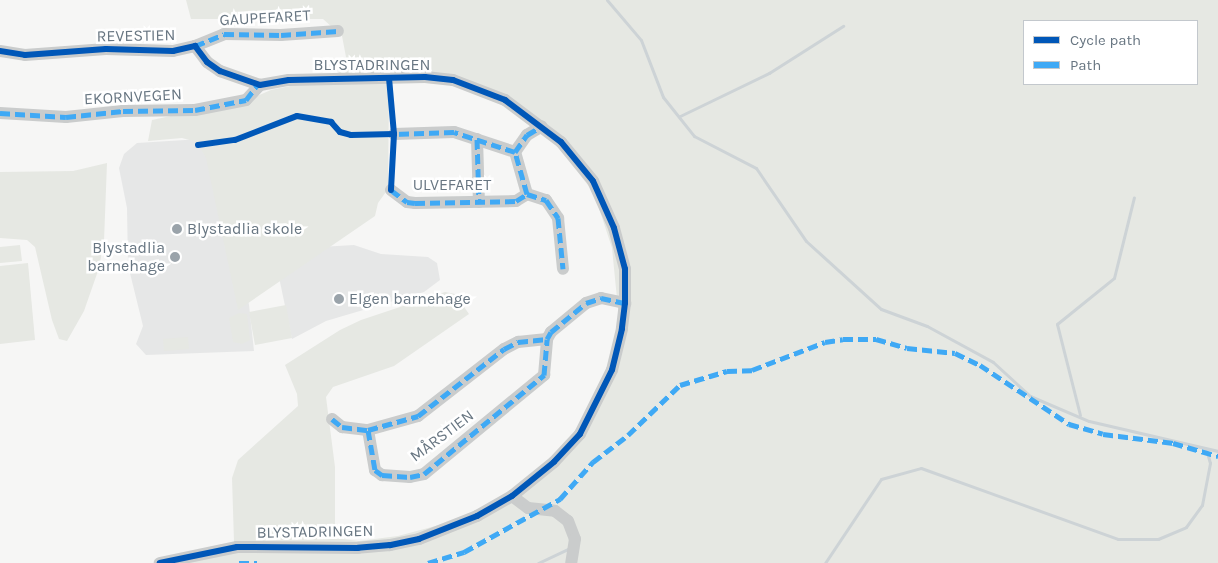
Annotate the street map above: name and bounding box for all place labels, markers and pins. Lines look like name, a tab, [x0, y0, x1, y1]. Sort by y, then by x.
place label: Blystadlia skole	[187, 219, 302, 239]
marker: Blystadlia skole	[171, 223, 183, 235]
place label: Blystadlia barnehage	[87, 238, 165, 276]
marker: Blystadlia barnehage	[169, 251, 181, 263]
place label: Elgen barnehage	[349, 289, 471, 309]
marker: Elgen barnehage	[333, 293, 345, 305]

